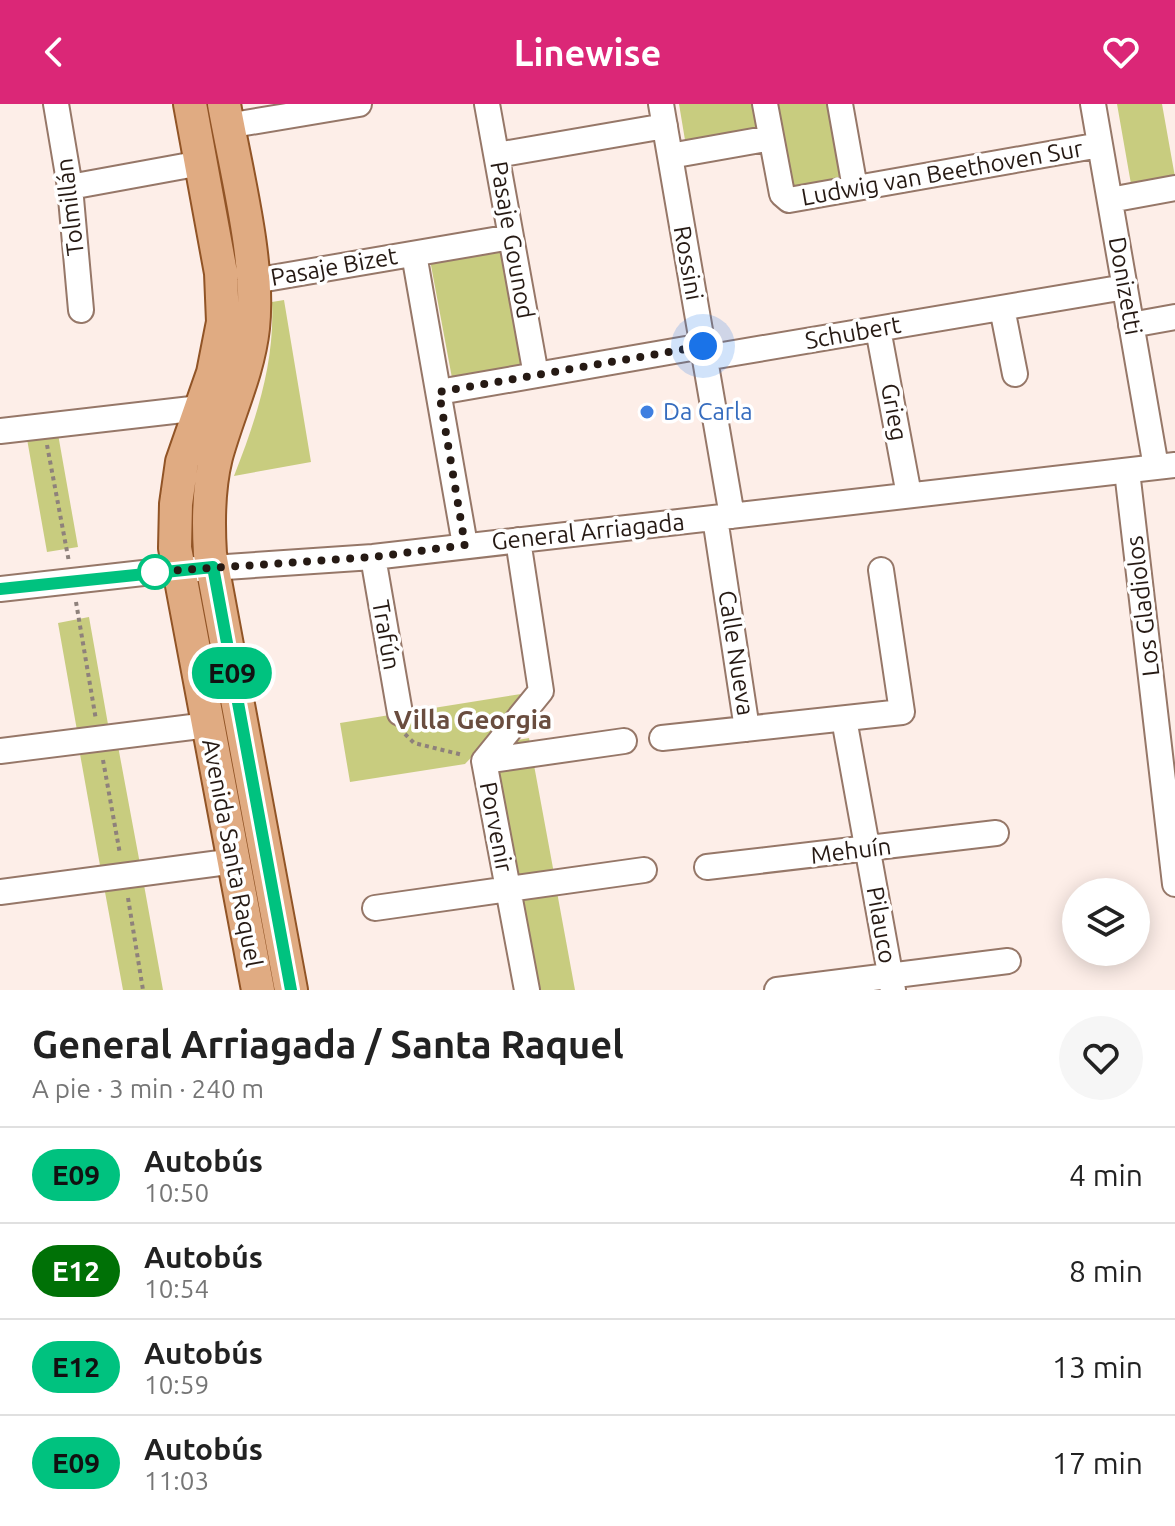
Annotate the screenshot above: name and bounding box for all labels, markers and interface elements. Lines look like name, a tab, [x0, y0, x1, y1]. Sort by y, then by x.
icon: back	[32, 30, 76, 74]
icon: heart	[1099, 30, 1143, 74]
text: Linewise	[514, 32, 661, 73]
street label: Ludwig van Beethoven Sur	[799, 134, 1085, 211]
street label: Tolmillán	[50, 157, 89, 257]
street label: Pasaje Gounod	[485, 159, 540, 321]
street label: Rossini	[669, 224, 708, 302]
street label: Donizetti	[1104, 235, 1147, 337]
street label: Pasaje Bizet	[268, 242, 400, 291]
street label: Schubert	[803, 311, 904, 354]
your location	[683, 326, 723, 366]
street label: Grieg	[876, 381, 913, 443]
place label: Da Carla	[663, 398, 753, 425]
marker: Da Carla	[638, 403, 656, 421]
street label: General Arriagada	[490, 508, 686, 555]
street label: Los Gladiolos	[1120, 534, 1165, 678]
unlabelled marker	[138, 555, 172, 589]
street label: Calle Nueva	[713, 588, 760, 718]
street label: Trafún	[367, 598, 406, 672]
line badge: E09	[186, 647, 278, 699]
text: E09	[208, 657, 256, 688]
district label: Villa Georgia	[394, 705, 552, 734]
street label: Avenida Santa Raquel	[197, 736, 268, 969]
street label: Porvenir	[475, 780, 518, 874]
street label: Mehuín	[809, 832, 893, 869]
map controls	[1062, 878, 1150, 966]
button: layers	[1062, 878, 1150, 966]
street label: Pilauco	[861, 884, 902, 966]
button: heart	[1059, 1016, 1143, 1100]
text: General Arriagada / Santa Raquel	[32, 1023, 624, 1065]
text: A pie · 3 min · 240 m	[32, 1074, 264, 1103]
text: Autobús	[144, 1144, 263, 1178]
text: 4 min	[1069, 1158, 1143, 1192]
text: E09	[52, 1159, 100, 1190]
text: 10:50	[144, 1178, 209, 1207]
text: Autobús	[144, 1240, 263, 1274]
text: 8 min	[1069, 1254, 1143, 1288]
text: E12	[52, 1255, 100, 1286]
text: 10:54	[144, 1274, 209, 1303]
text: Autobús	[144, 1336, 263, 1370]
text: 13 min	[1052, 1350, 1143, 1384]
text: E12	[52, 1351, 100, 1382]
text: 10:59	[144, 1370, 209, 1399]
text: Autobús	[144, 1432, 263, 1466]
text: 17 min	[1052, 1446, 1143, 1480]
text: E09	[52, 1447, 100, 1478]
text: 11:03	[144, 1466, 209, 1495]

